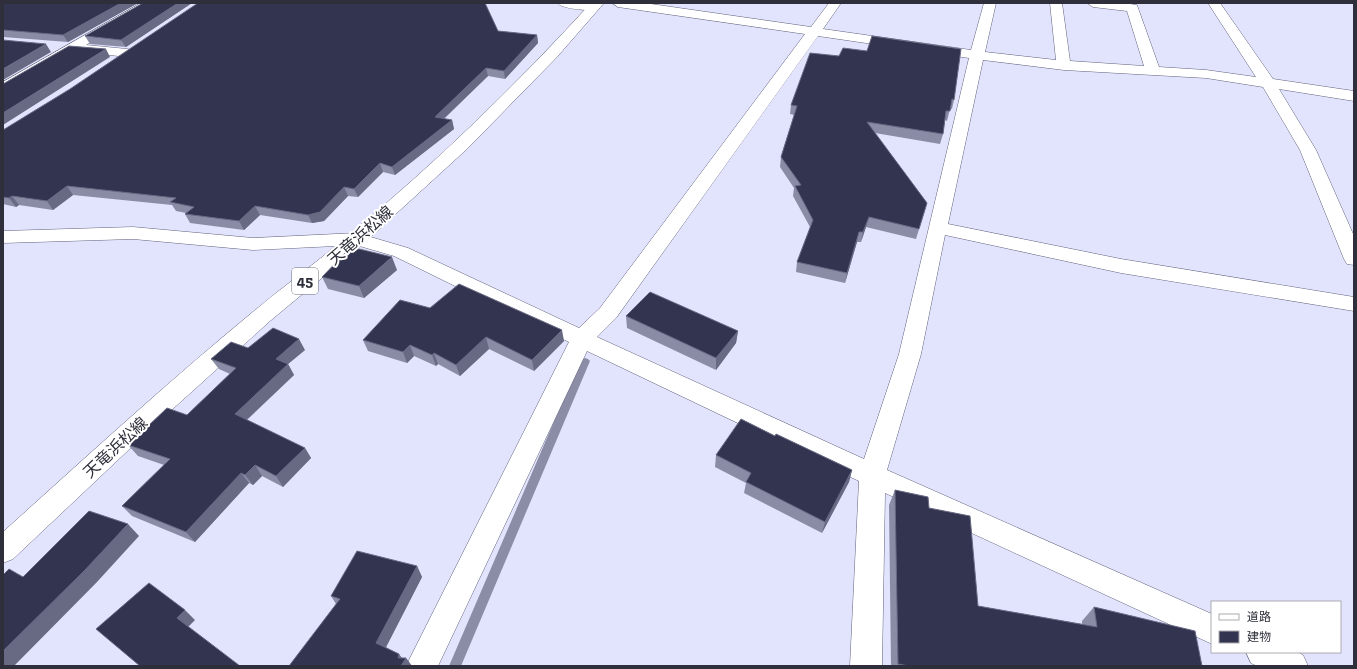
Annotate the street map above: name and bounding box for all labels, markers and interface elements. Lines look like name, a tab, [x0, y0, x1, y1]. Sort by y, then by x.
street label: 天竜浜松線	[324, 202, 397, 269]
road number: 45	[292, 268, 318, 294]
street label: 天竜浜松線	[80, 413, 151, 482]
legend	[1211, 601, 1341, 653]
text: 道路	[1247, 610, 1271, 624]
text: 建物	[1247, 630, 1271, 644]

